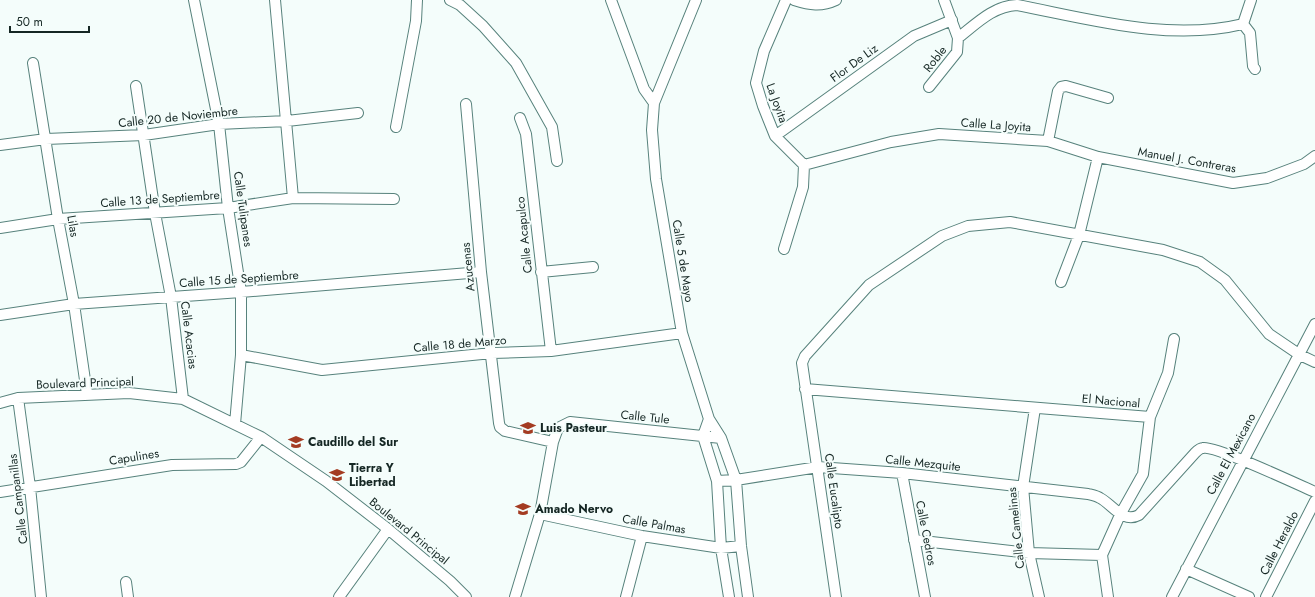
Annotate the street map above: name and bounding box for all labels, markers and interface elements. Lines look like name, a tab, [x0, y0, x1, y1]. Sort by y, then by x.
scale bar	[10, 8, 89, 34]
text: 50 m	[16, 13, 43, 31]
street label: Flor De Liz	[826, 39, 882, 86]
street label: Roble	[919, 42, 951, 76]
street label: La Joyita	[762, 81, 793, 126]
street label: Calle 20 de Noviembre	[117, 102, 239, 132]
street label: Calle La Joyita	[960, 114, 1032, 136]
street label: Manuel J. Contreras	[1136, 142, 1238, 178]
street label: Calle Tulipanes	[229, 170, 257, 248]
street label: Calle 13 de Septiembre	[100, 186, 220, 212]
street label: Calle Acapulco	[511, 195, 537, 274]
street label: Lilas	[62, 214, 84, 239]
street label: Calle 5 de Mayo	[668, 218, 698, 304]
street label: Azucenas	[456, 242, 480, 292]
street label: Calle 15 de Septiembre	[179, 266, 299, 292]
street label: Calle Acacias	[176, 300, 202, 370]
street label: Calle 18 de Marzo	[413, 331, 508, 357]
street label: Boulevard Principal	[36, 372, 134, 394]
street label: El Nacional	[1081, 389, 1141, 413]
street label: Calle Tule	[620, 405, 670, 429]
street label: Calle El Mexicano	[1202, 409, 1260, 498]
school or university icon: Luis Pasteur	[519, 419, 537, 437]
place label: Luis Pasteur	[540, 419, 607, 437]
school or university icon: Caudillo del Sur	[287, 433, 305, 451]
place label: Caudillo del Sur	[308, 433, 398, 451]
street label: Capulines	[108, 444, 160, 470]
street label: Calle Mezquite	[884, 450, 962, 476]
street label: Calle Eucalipto	[820, 452, 848, 530]
street label: Calle Campanillas	[4, 453, 32, 545]
place label: Tierra Y Libertad	[349, 459, 396, 491]
school or university icon: Tierra Y Libertad	[328, 466, 346, 484]
street label: Calle Camelinas	[1003, 486, 1029, 570]
street label: Boulevard Principal	[365, 493, 453, 569]
street label: Calle Cedros	[911, 499, 941, 567]
school or university icon: Amado Nervo	[514, 500, 532, 518]
place label: Amado Nervo	[534, 500, 613, 518]
street label: Calle Heraldo	[1255, 507, 1303, 578]
street label: Calle Palmas	[621, 510, 687, 538]

